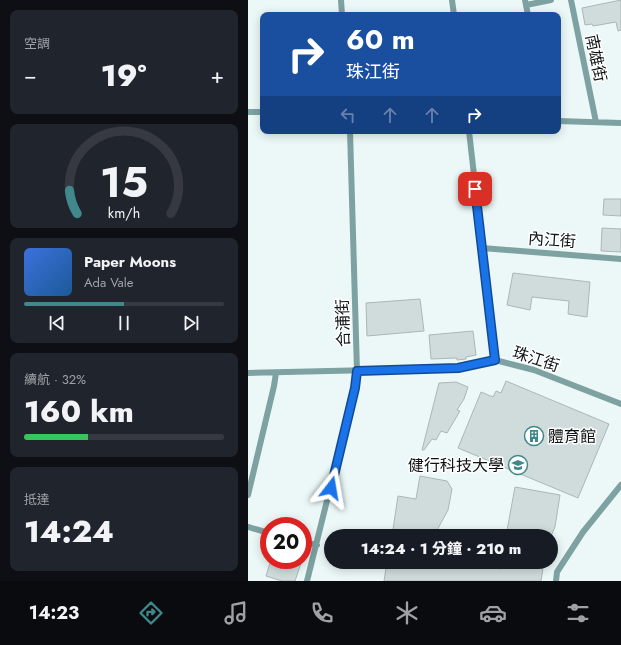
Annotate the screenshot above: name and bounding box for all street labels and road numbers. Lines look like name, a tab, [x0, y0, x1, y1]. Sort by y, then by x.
street label: 南雄街	[580, 32, 612, 84]
street label: 內江街	[527, 227, 577, 253]
street label: 合浦街	[331, 299, 355, 347]
street label: 珠江街	[510, 341, 562, 377]

